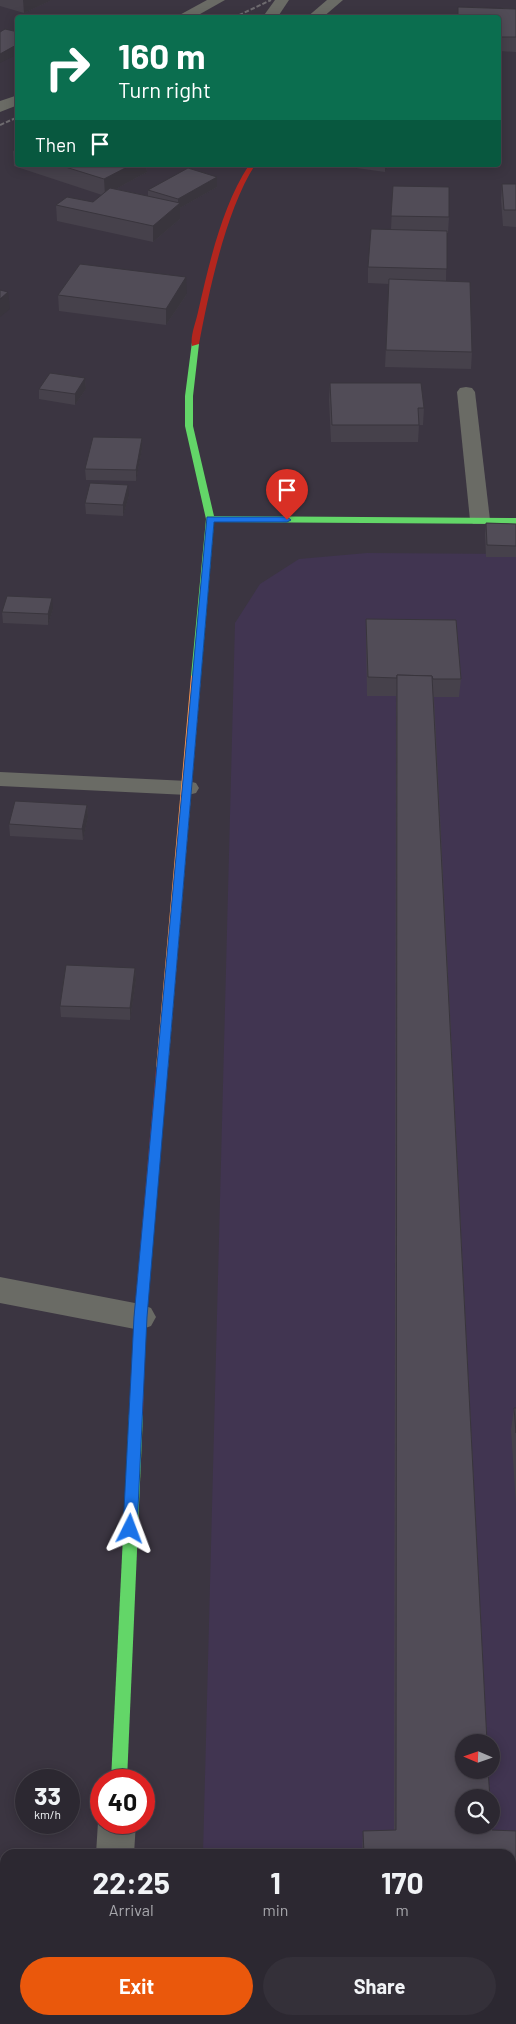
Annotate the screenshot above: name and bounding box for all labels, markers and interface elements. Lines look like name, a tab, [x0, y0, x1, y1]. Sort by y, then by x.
text: 160 m	[118, 34, 205, 76]
icon: right	[35, 35, 100, 100]
text: Turn right	[118, 76, 211, 102]
icon: arrive	[86, 130, 114, 158]
text: Then	[35, 133, 76, 156]
pin	[266, 469, 308, 520]
icon: arrive	[273, 476, 301, 504]
position arrow	[103, 1502, 155, 1554]
north arrow	[455, 1734, 500, 1779]
map controls	[455, 1734, 500, 1834]
speed limit sign: 40	[90, 1769, 155, 1834]
text: 33	[34, 1780, 61, 1810]
button: search	[455, 1789, 500, 1834]
text: km/h	[34, 1807, 61, 1821]
text: 22:25	[92, 1864, 170, 1900]
text: 1	[270, 1864, 281, 1900]
text: 170	[381, 1864, 424, 1900]
text: Arrival	[109, 1900, 154, 1919]
text: min	[262, 1900, 288, 1919]
text: m	[396, 1900, 409, 1919]
button: Exit	[20, 1957, 253, 2015]
button: Share	[263, 1957, 496, 2015]

